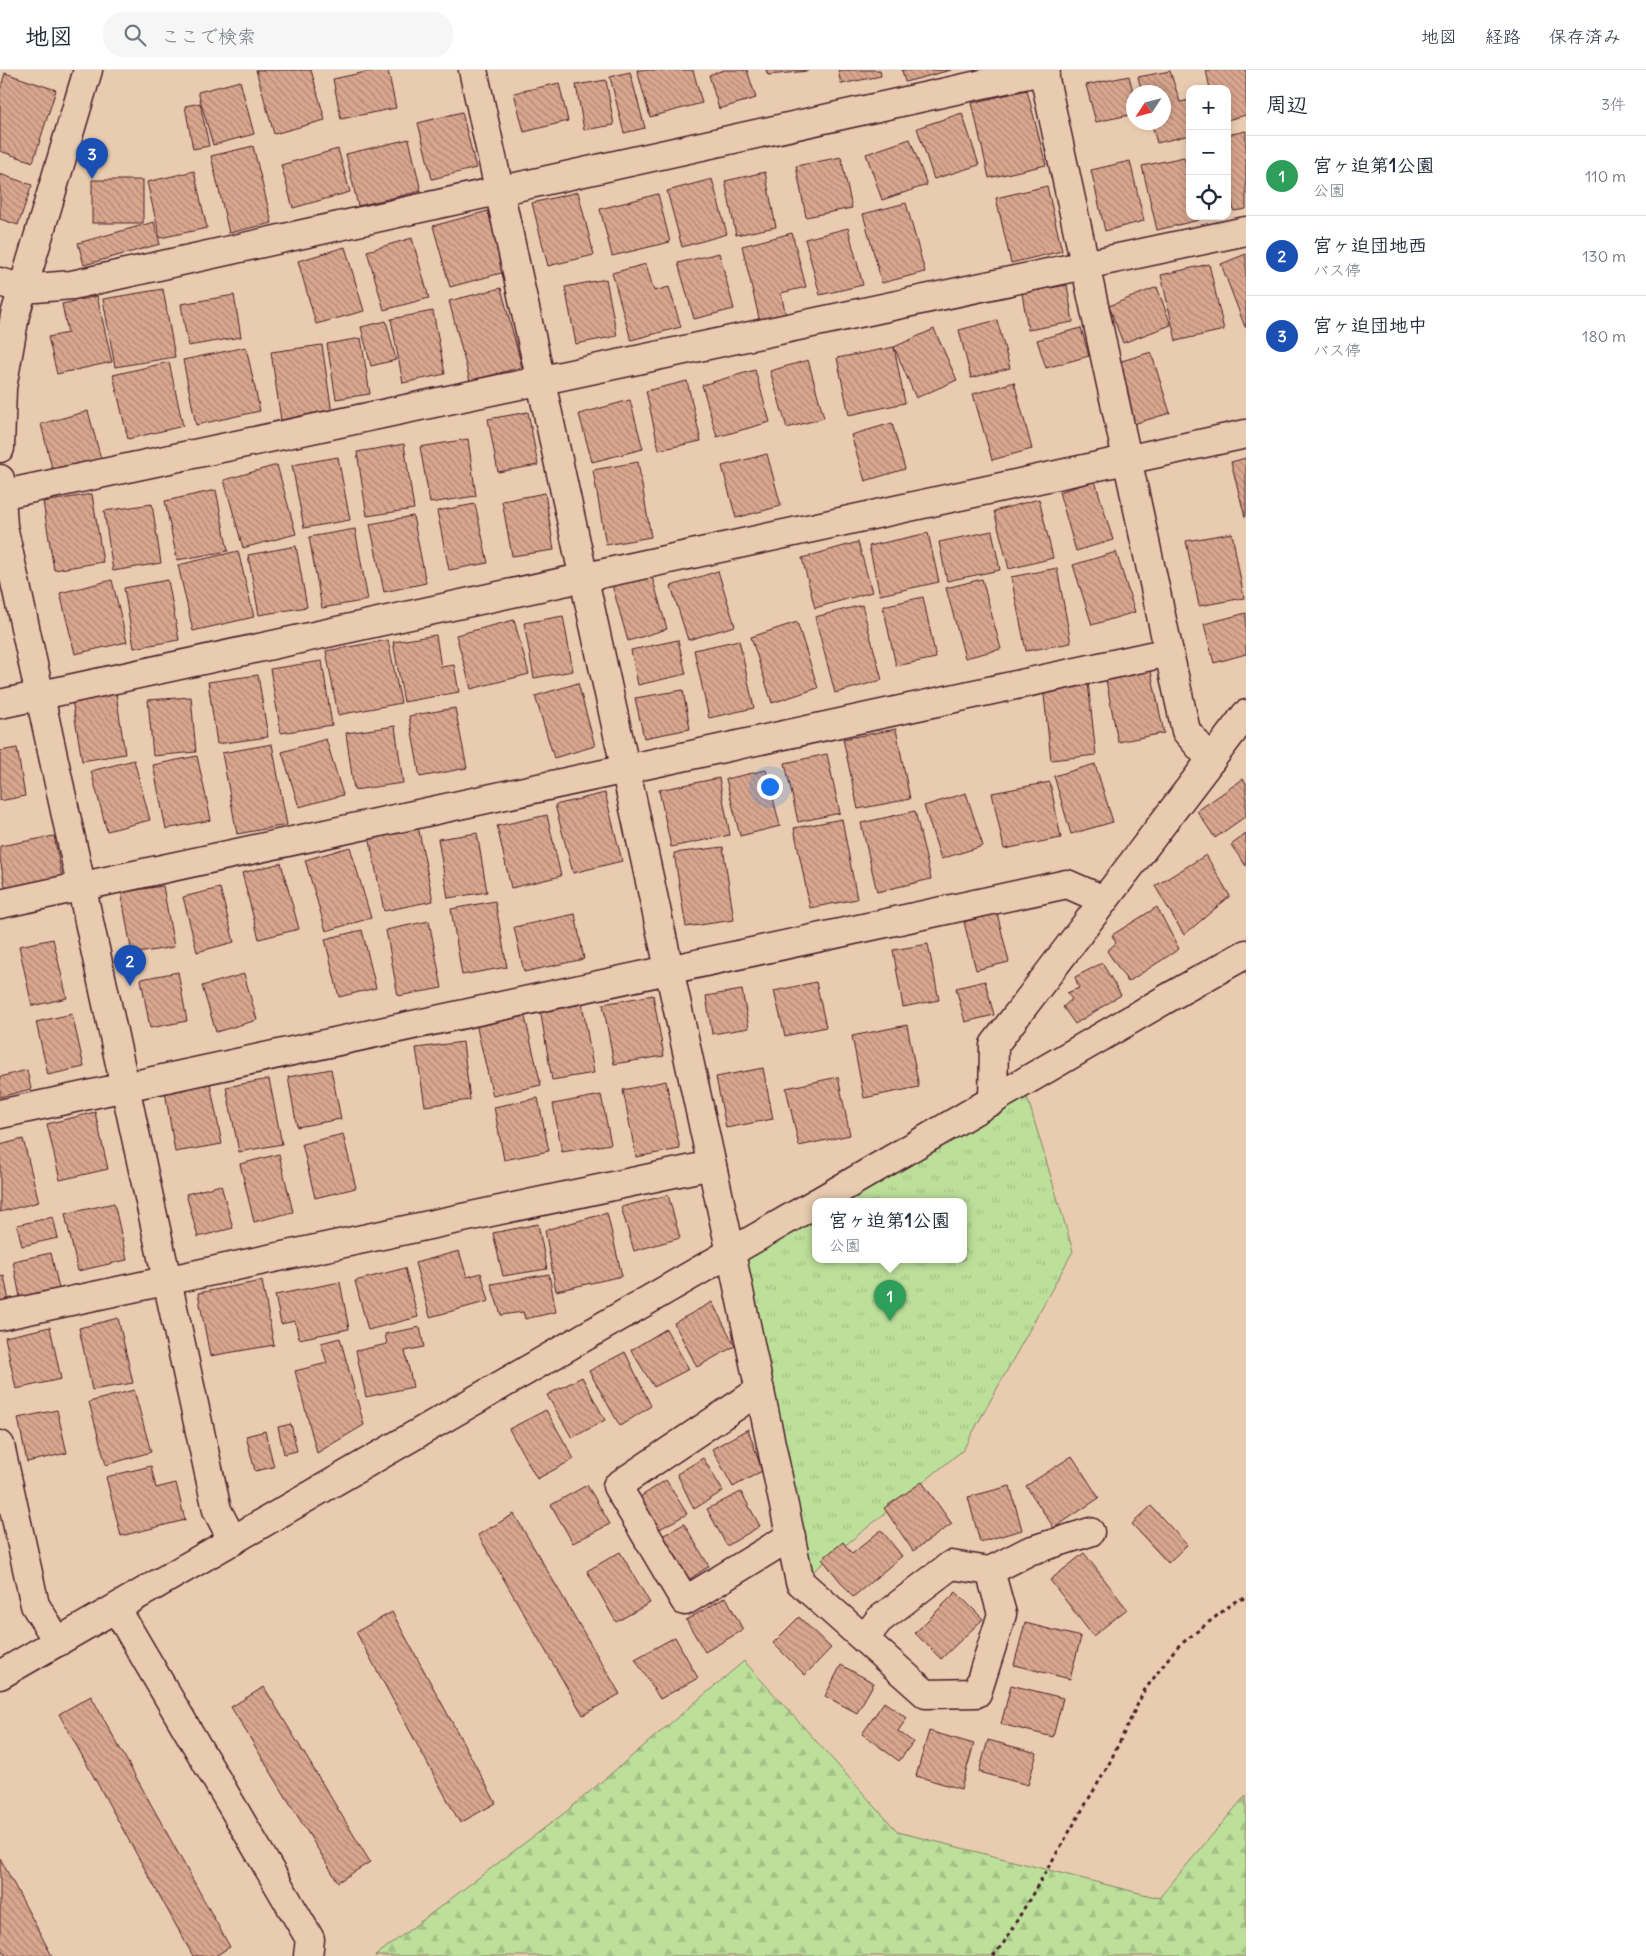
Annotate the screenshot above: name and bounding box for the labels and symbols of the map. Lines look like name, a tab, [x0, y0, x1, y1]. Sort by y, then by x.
north arrow	[1126, 85, 1171, 130]
pin: 3	[76, 138, 108, 179]
your location	[757, 774, 783, 800]
pin: 2	[114, 945, 146, 986]
pin: 1	[874, 1280, 906, 1321]

